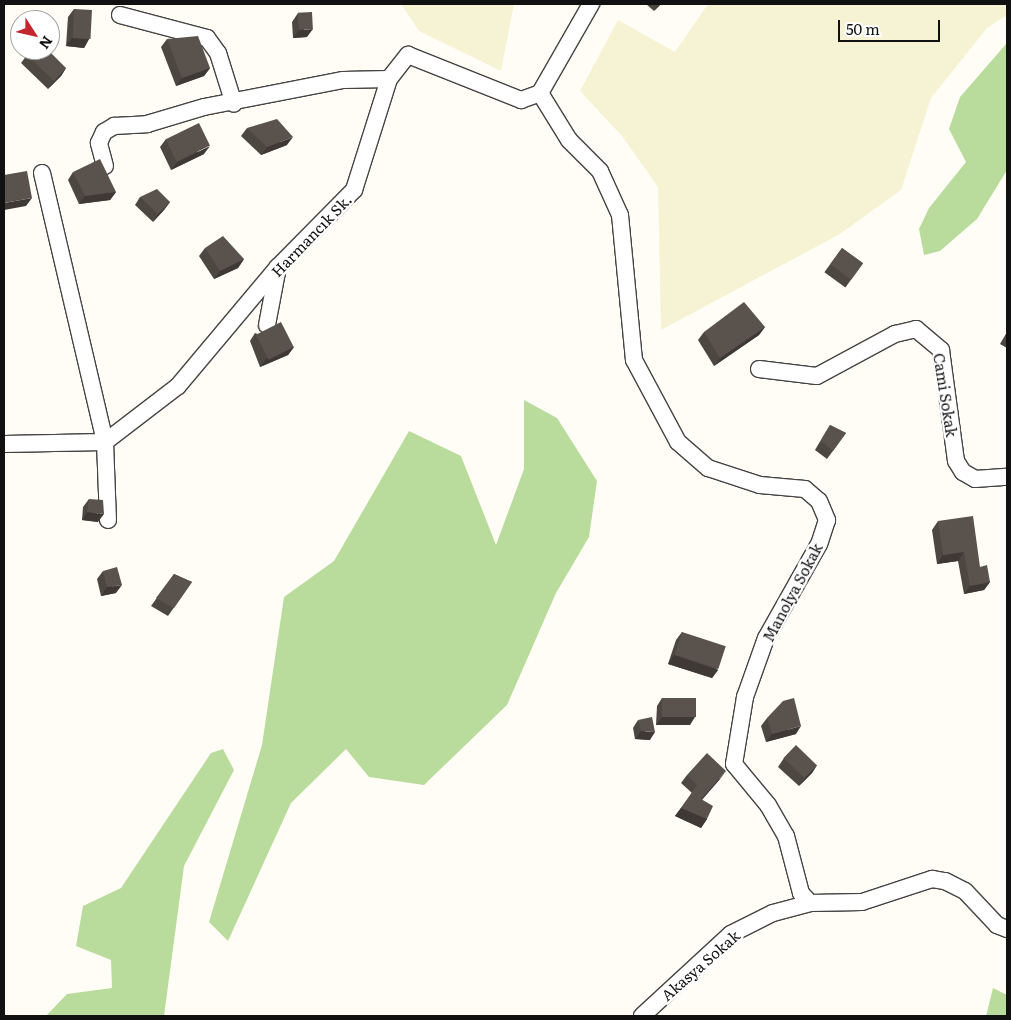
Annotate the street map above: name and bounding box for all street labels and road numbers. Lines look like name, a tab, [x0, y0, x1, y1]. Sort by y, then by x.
street label: Harmancık Sk.	[267, 190, 355, 280]
street label: Cami Sokak	[930, 352, 962, 438]
street label: Manolya Sokak	[758, 540, 826, 644]
street label: Akasya Sokak	[657, 926, 743, 1004]

